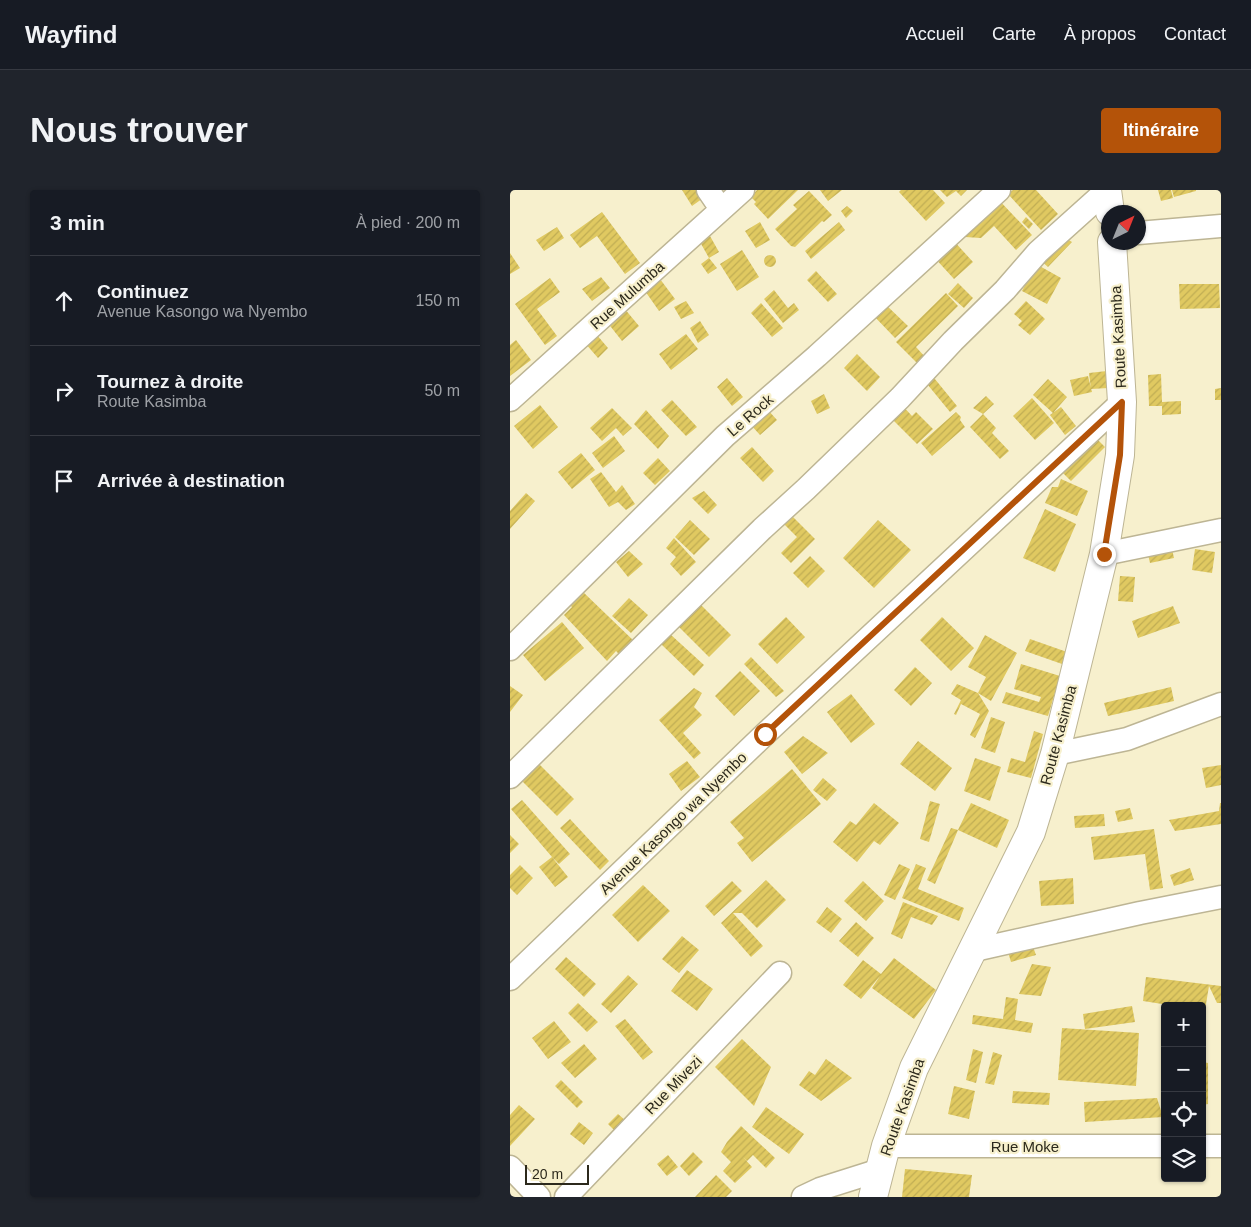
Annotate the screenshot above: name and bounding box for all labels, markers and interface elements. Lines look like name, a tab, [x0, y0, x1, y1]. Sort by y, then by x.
text: Wayfind	[25, 21, 117, 48]
text: Accueil	[906, 24, 964, 44]
text: Carte	[992, 24, 1036, 44]
text: À propos	[1064, 24, 1136, 44]
text: Contact	[1164, 24, 1226, 44]
button: Itinéraire	[1101, 108, 1221, 153]
text: Nous trouver	[30, 110, 248, 149]
north arrow	[1101, 205, 1146, 250]
text: 3 min	[50, 211, 105, 234]
text: À pied · 200 m	[356, 214, 460, 231]
street label: Rue Mulumba	[587, 257, 668, 333]
text: Continuez	[97, 281, 189, 302]
street label: Route Kasimba	[1107, 285, 1129, 389]
icon: ahead	[50, 287, 78, 315]
text: 150 m	[416, 292, 460, 309]
text: Avenue Kasongo wa Nyembo	[97, 303, 308, 320]
text: Tournez à droite	[97, 371, 243, 392]
icon: right	[50, 377, 78, 405]
text: 50 m	[424, 382, 460, 399]
street label: Le Rock	[724, 390, 777, 439]
text: Route Kasimba	[97, 393, 206, 410]
icon: arrive	[50, 467, 78, 495]
text: Arrivée à destination	[97, 470, 285, 491]
route end	[1093, 543, 1116, 566]
street label: Route Kasimba	[1037, 683, 1080, 787]
route start	[754, 723, 777, 746]
street label: Avenue Kasongo wa Nyembo	[596, 748, 750, 898]
map controls	[1161, 1002, 1206, 1182]
button: +	[1161, 1002, 1206, 1047]
button: −	[1161, 1047, 1206, 1092]
street label: Rue Mivezi	[641, 1052, 705, 1118]
street label: Route Kasimba	[876, 1055, 928, 1158]
button: locate	[1161, 1092, 1206, 1137]
button: layers	[1161, 1137, 1206, 1182]
street label: Rue Moke	[991, 1138, 1059, 1155]
scale bar	[525, 1162, 589, 1185]
text: 20 m	[532, 1166, 563, 1182]

